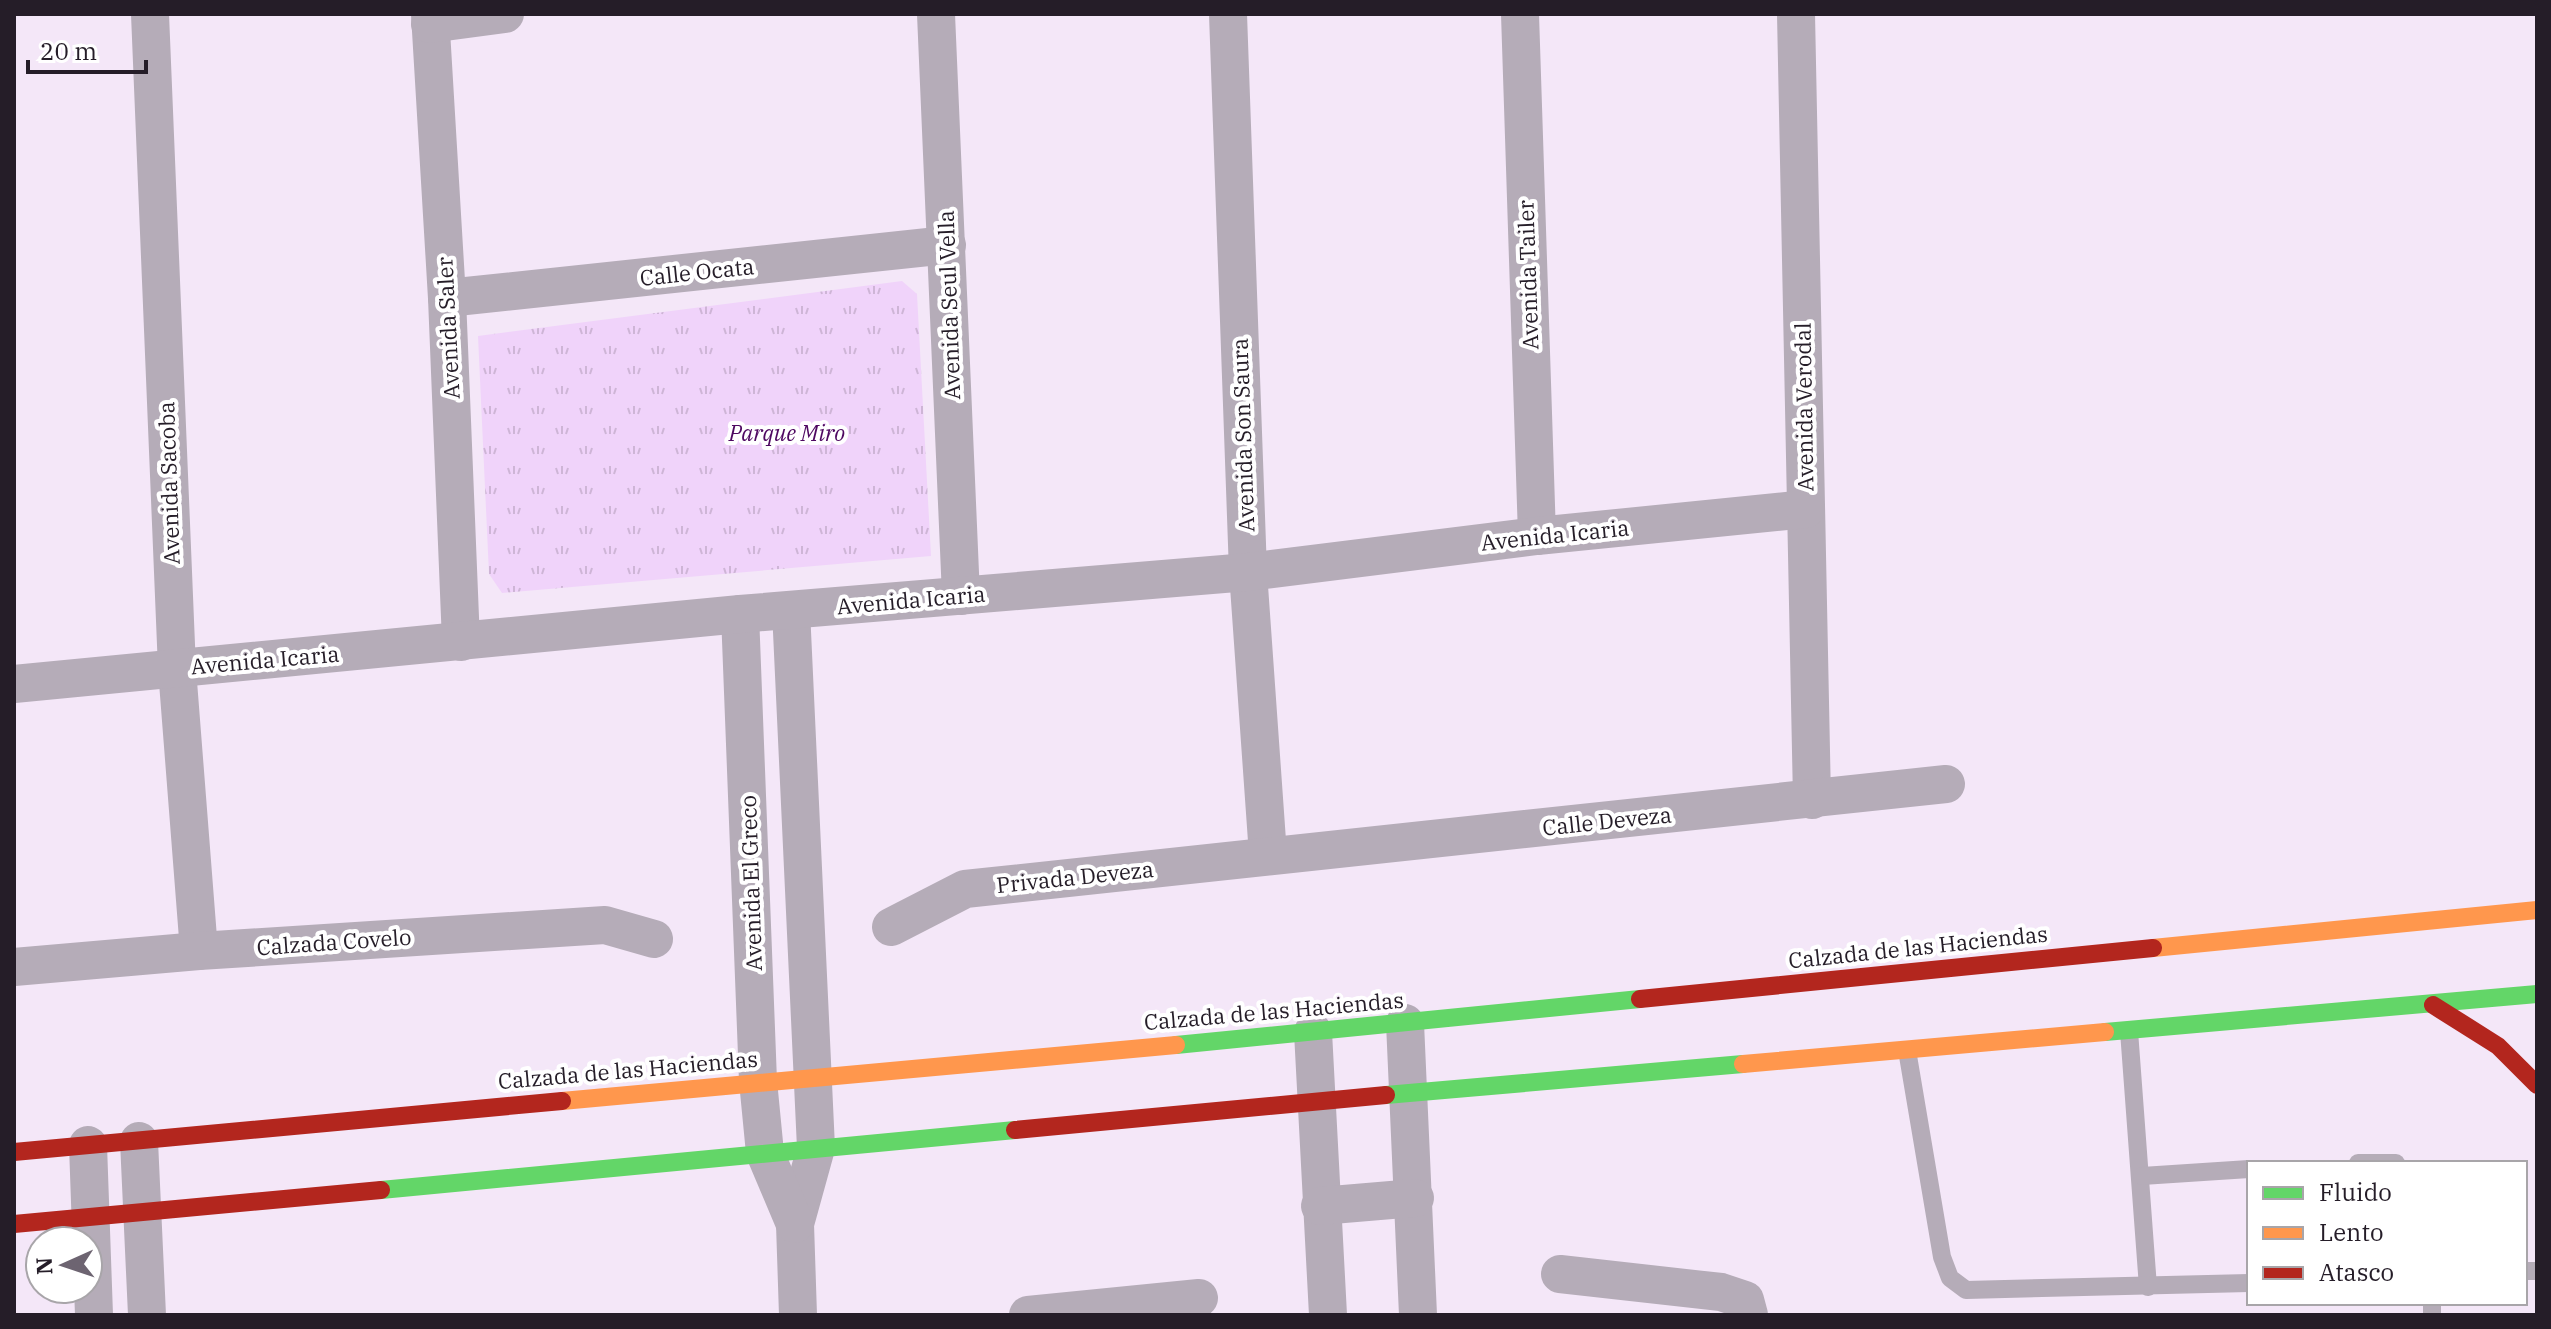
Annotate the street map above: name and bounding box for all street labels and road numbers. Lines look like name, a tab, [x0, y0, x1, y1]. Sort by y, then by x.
street label: Avenida Tailer	[1510, 199, 1545, 350]
street label: Avenida Seul Vella	[931, 210, 966, 400]
street label: Calle Ocata	[638, 251, 756, 292]
street label: Avenida Saler	[429, 256, 466, 400]
street label: Avenida Verodal	[1788, 322, 1819, 492]
street label: Avenida Son Saura	[1225, 338, 1260, 533]
street label: Avenida Sacoba	[151, 401, 186, 565]
street label: Avenida Icaria	[1479, 512, 1631, 557]
street label: Avenida Icaria	[835, 579, 986, 620]
street label: Avenida Icaria	[189, 639, 340, 680]
street label: Avenida El Greco	[733, 795, 768, 972]
street label: Calle Deveza	[1541, 799, 1673, 842]
street label: Privada Deveza	[995, 854, 1155, 899]
street label: Calzada de las Haciendas	[1787, 918, 2049, 975]
street label: Calzada Covelo	[256, 922, 412, 961]
street label: Calzada de las Haciendas	[1143, 985, 1405, 1036]
street label: Calzada de las Haciendas	[497, 1044, 759, 1095]

